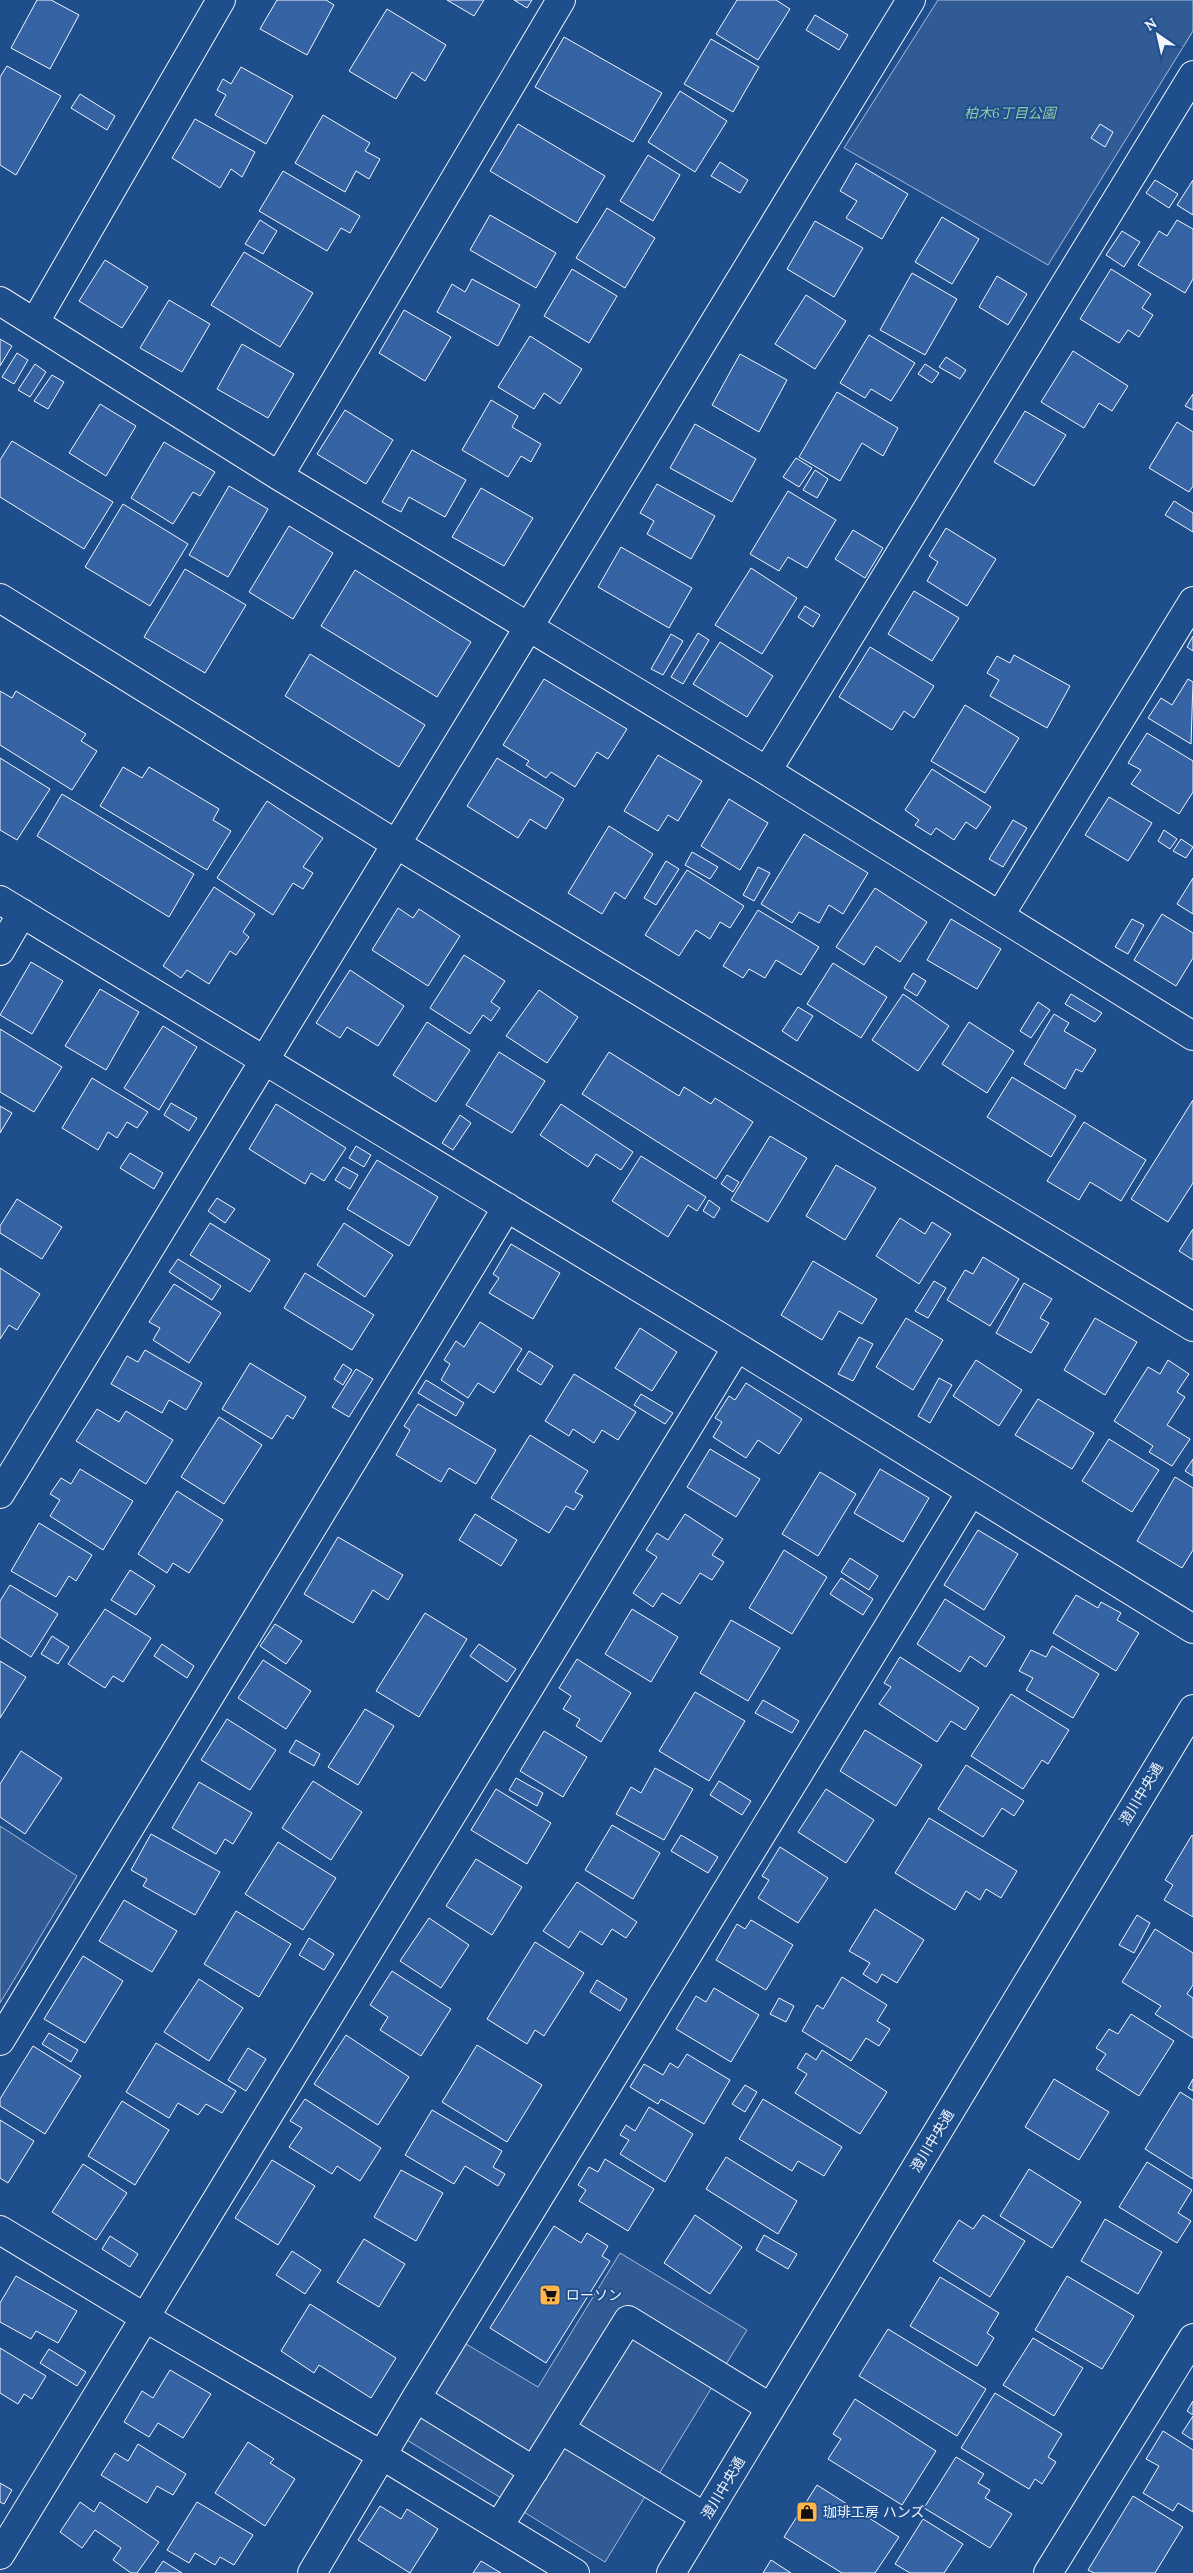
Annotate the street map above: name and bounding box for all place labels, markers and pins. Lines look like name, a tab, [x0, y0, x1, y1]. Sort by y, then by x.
supermarket icon: ローソン	[538, 2283, 562, 2307]
place label: ローソン	[566, 2286, 622, 2304]
shop icon: 珈琲工房 ハンズ	[795, 2500, 819, 2524]
place label: 珈琲工房 ハンズ	[823, 2503, 924, 2521]

